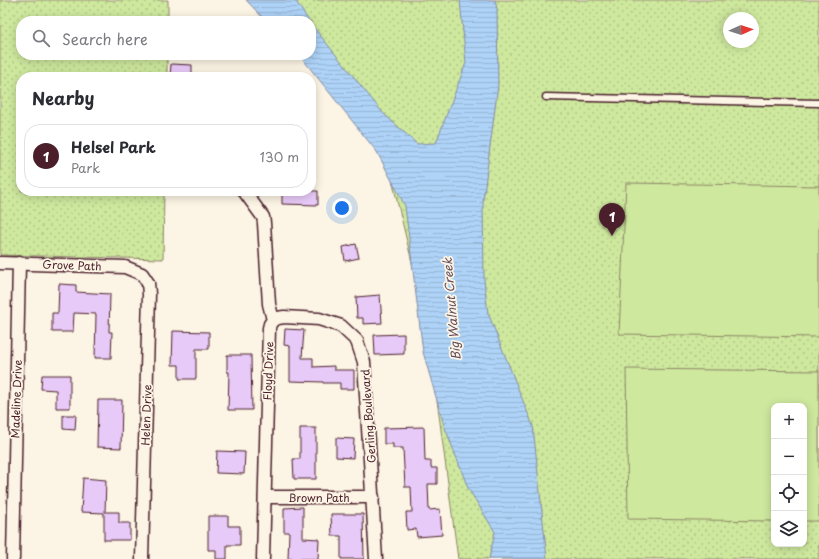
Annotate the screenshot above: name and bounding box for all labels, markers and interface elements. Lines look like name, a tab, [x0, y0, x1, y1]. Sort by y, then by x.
north arrow	[723, 12, 759, 48]
search box	[16, 16, 316, 60]
icon: search	[30, 27, 52, 49]
text: Search here	[62, 27, 148, 50]
text: Nearby	[32, 85, 94, 111]
text: Helsel Park	[71, 135, 156, 158]
text: 1	[43, 147, 49, 166]
text: 130 m	[260, 147, 299, 166]
text: Park	[71, 158, 100, 177]
your location	[332, 198, 352, 218]
pin: 1	[599, 203, 625, 236]
street label: Grove Path	[42, 255, 102, 275]
water label: Big Walnut Creek	[438, 256, 464, 361]
street label: Floyd Drive	[258, 341, 278, 401]
street label: Madeline Drive	[6, 359, 26, 439]
street label: Gerling Boulevard	[356, 368, 380, 464]
street label: Helen Drive	[136, 384, 156, 446]
map controls	[771, 403, 807, 547]
button: +	[771, 403, 807, 439]
button: −	[771, 439, 807, 475]
button: locate	[771, 475, 807, 511]
street label: Brown Path	[288, 489, 350, 506]
button: layers	[771, 511, 807, 547]

